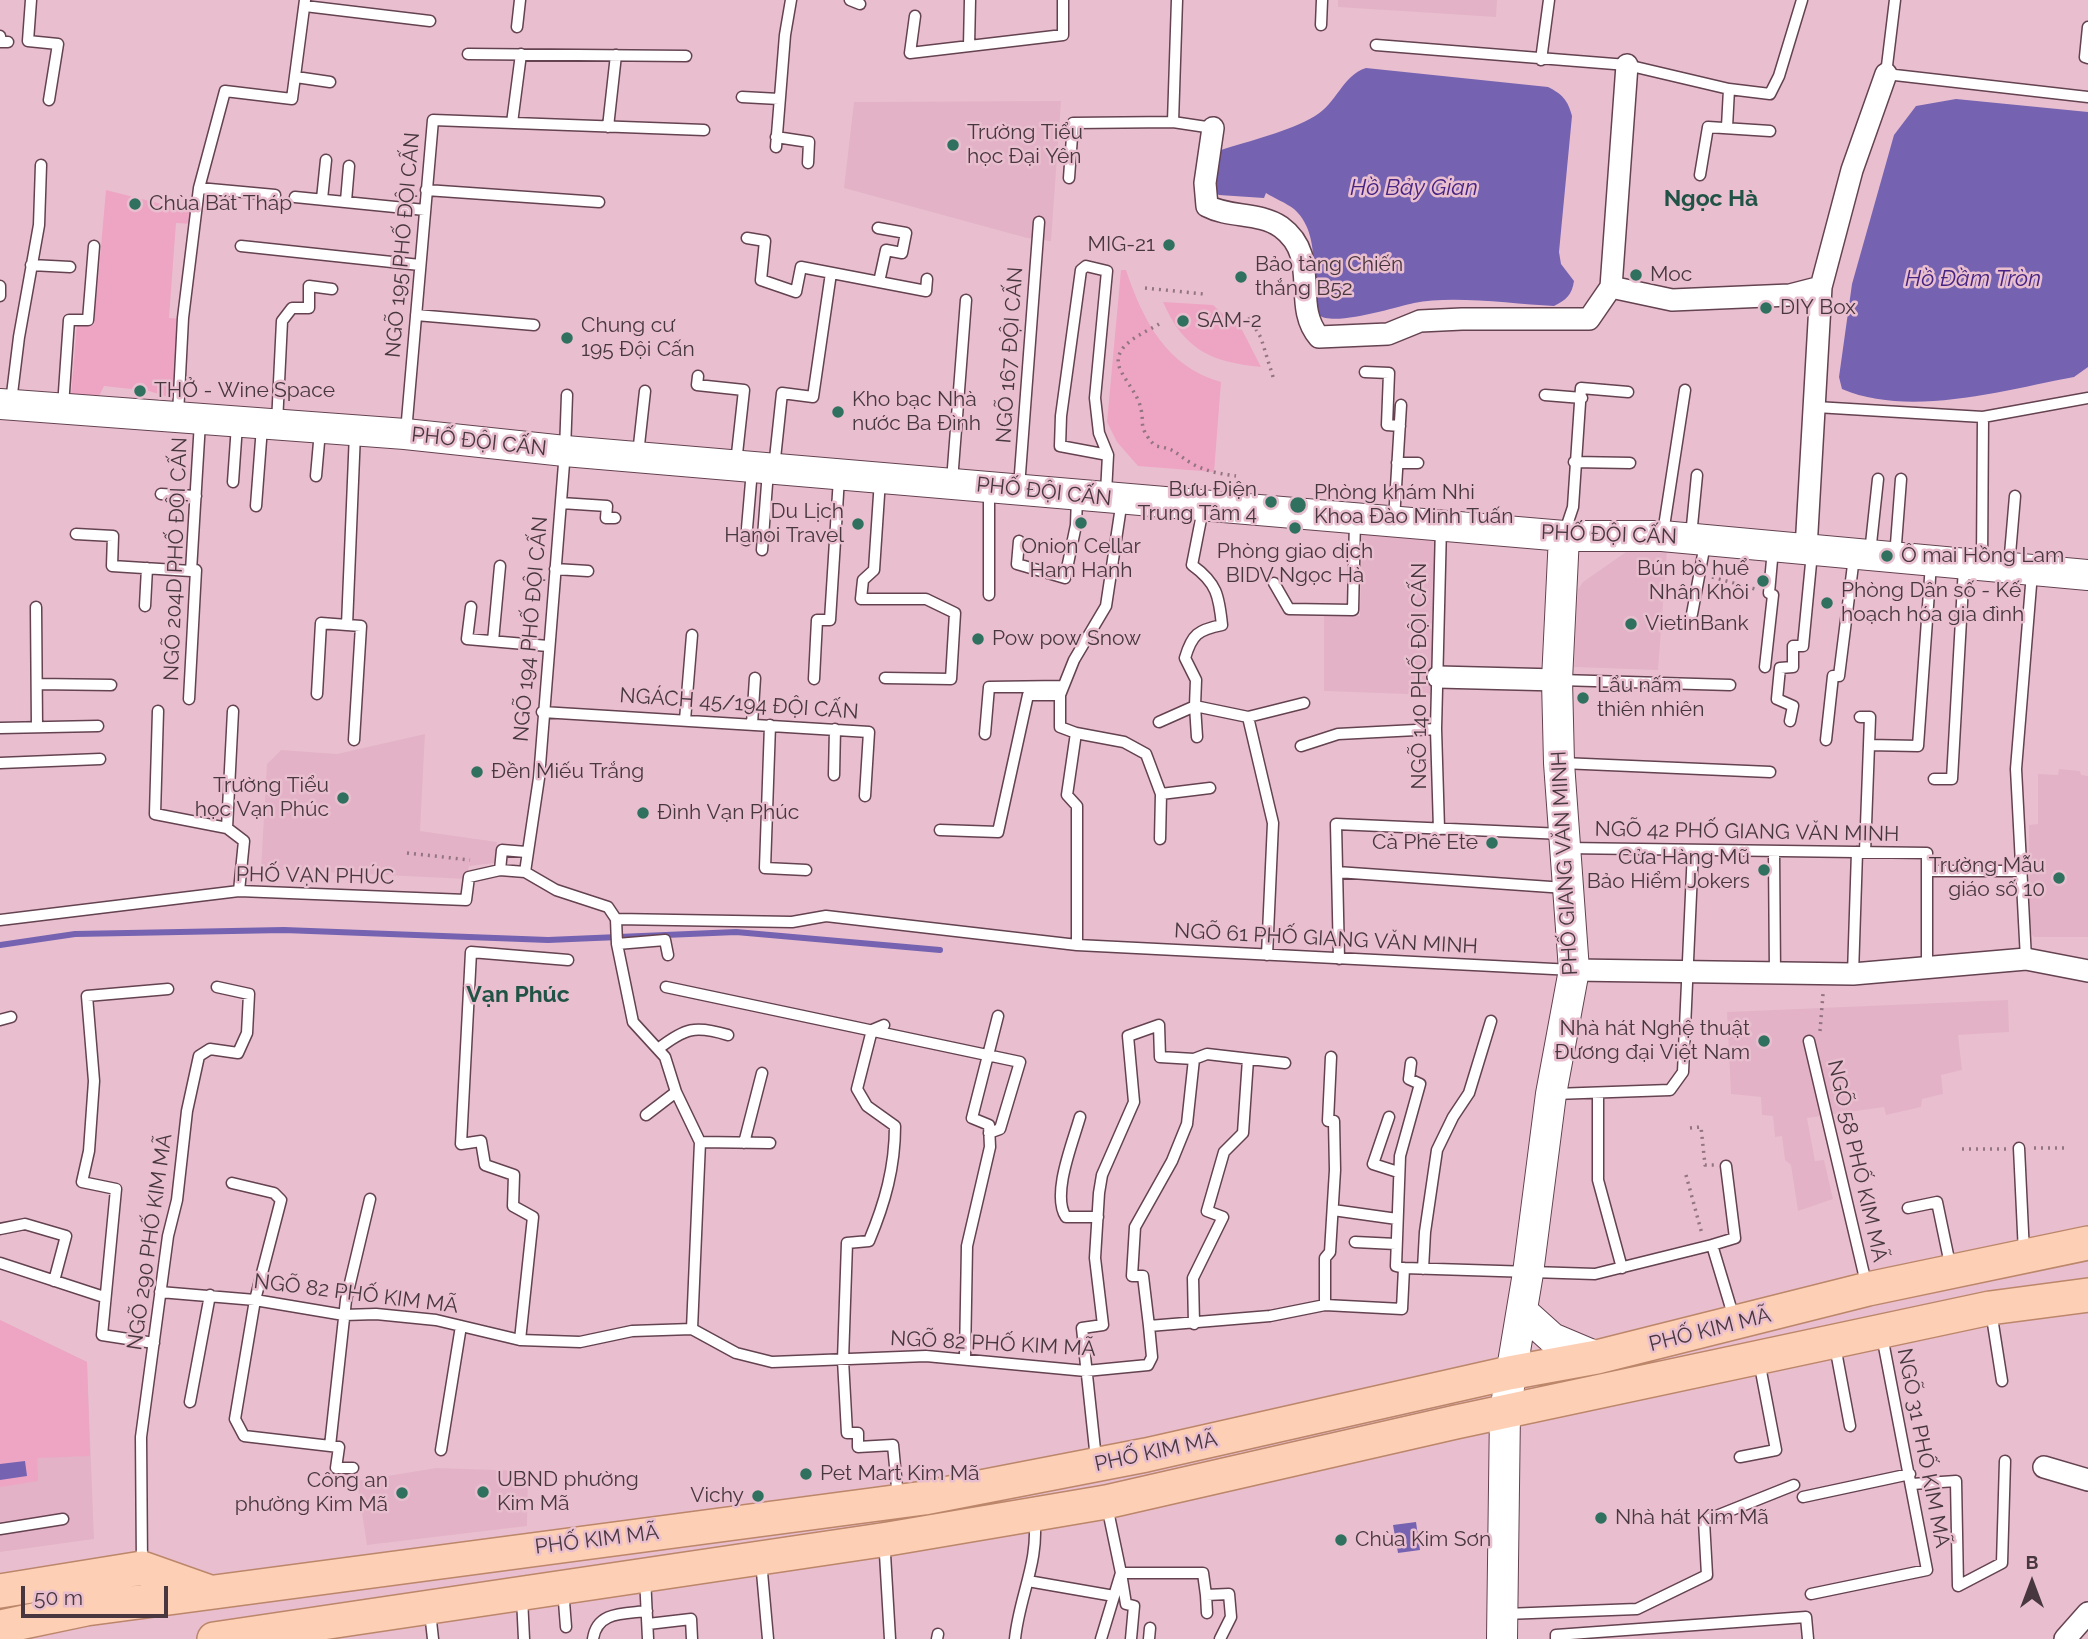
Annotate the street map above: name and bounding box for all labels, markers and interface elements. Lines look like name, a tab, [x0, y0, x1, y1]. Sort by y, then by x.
place label: Trường Tiểu học Đại Yên	[967, 120, 1083, 170]
street label: NGÕ 195 PHỐ ĐỘI CẤN	[381, 131, 425, 359]
marker: Trường Tiểu học Đại Yên	[945, 137, 961, 153]
water label: Hồ Bảy Gian	[1350, 174, 1478, 202]
district label: Ngọc Hà	[1664, 185, 1758, 213]
place label: Chùa Bát Tháp	[149, 191, 292, 217]
marker: Chùa Bát Tháp	[127, 196, 143, 212]
place label: MIG-21	[1088, 232, 1155, 258]
marker: MIG-21	[1161, 237, 1177, 253]
place label: Bảo tàng Chiến thắng B52	[1255, 252, 1403, 302]
place label: Moc	[1650, 262, 1692, 288]
water label: Hồ Đầm Tròn	[1905, 265, 2041, 293]
street label: NGÕ 167 ĐỘI CẤN	[991, 266, 1029, 444]
marker: Moc	[1628, 267, 1644, 283]
marker: Bảo tàng Chiến thắng B52	[1233, 269, 1249, 285]
place label: DIY Box	[1780, 295, 1856, 321]
marker: DIY Box	[1758, 300, 1774, 316]
place label: SAM-2	[1197, 308, 1262, 334]
place label: Chung cư 195 Đội Cấn	[581, 313, 695, 363]
marker: SAM-2	[1175, 313, 1191, 329]
marker: Chung cư 195 Đội Cấn	[559, 330, 575, 346]
place label: THỞ - Wine Space	[154, 378, 335, 404]
marker: THỞ - Wine Space	[132, 383, 148, 399]
place label: Kho bạc Nhà nước Ba Đình	[852, 387, 981, 437]
marker: Kho bạc Nhà nước Ba Đình	[830, 404, 846, 420]
street label: PHỐ ĐỘI CẤN	[410, 422, 548, 462]
street label: NGÕ 204D PHỐ ĐỘI CẤN	[159, 437, 193, 681]
street label: PHỐ ĐỘI CẤN	[975, 472, 1113, 512]
place label: Bưu Điện Trung Tâm 4	[1137, 477, 1257, 527]
place label: Phòng khám Nhi Khoa Đào Minh Tuấn	[1314, 480, 1513, 530]
marker: Bưu Điện Trung Tâm 4	[1263, 494, 1279, 510]
marker: Phòng khám Nhi Khoa Đào Minh Tuấn	[1288, 495, 1308, 515]
place label: Du Lịch Hanoi Travel	[724, 499, 844, 549]
street label: NGÕ 194 PHỐ ĐỘI CẤN	[509, 515, 553, 743]
marker: Onion Cellar Ham Hanh	[1073, 515, 1089, 531]
marker: Du Lịch Hanoi Travel	[850, 516, 866, 532]
marker: Phòng giao dịch BIDV Ngọc Hà	[1287, 520, 1303, 536]
street label: PHỐ ĐỘI CẤN	[1541, 520, 1677, 550]
place label: Onion Cellar Ham Hanh	[1021, 534, 1141, 584]
place label: Phòng giao dịch BIDV Ngọc Hà	[1217, 539, 1373, 589]
place label: Ô mai Hồng Lam	[1901, 543, 2064, 569]
marker: Ô mai Hồng Lam	[1879, 548, 1895, 564]
place label: Bún bò huể Nhân Khôi	[1637, 556, 1749, 606]
street label: NGÕ 140 PHỐ ĐỘI CẤN	[1407, 562, 1433, 790]
marker: Bún bò huể Nhân Khôi	[1755, 573, 1771, 589]
place label: Phòng Dân số - Kế hoạch hóa gia đình	[1841, 578, 2024, 628]
marker: Phòng Dân số - Kế hoạch hóa gia đình	[1819, 595, 1835, 611]
place label: VietinBank	[1645, 611, 1749, 637]
marker: VietinBank	[1623, 616, 1639, 632]
place label: Pow pow Snow	[992, 626, 1141, 652]
marker: Pow pow Snow	[970, 631, 986, 647]
place label: Lẩu nấm thiên nhiên	[1597, 673, 1704, 723]
street label: NGÁCH 45/194 ĐỘI CẤN	[619, 683, 859, 725]
marker: Lẩu nấm thiên nhiên	[1575, 690, 1591, 706]
street label: PHỐ GIANG VĂN MINH	[1547, 750, 1583, 976]
place label: Đền Miếu Trắng	[491, 759, 644, 785]
marker: Đền Miếu Trắng	[469, 764, 485, 780]
place label: Trường Tiểu học Vạn Phúc	[195, 773, 329, 823]
marker: Trường Tiểu học Vạn Phúc	[335, 790, 351, 806]
place label: Đình Vạn Phúc	[657, 800, 799, 826]
marker: Đình Vạn Phúc	[635, 805, 651, 821]
street label: NGÕ 42 PHỐ GIANG VĂN MINH	[1594, 817, 1900, 847]
place label: Cà Phê Ete	[1372, 830, 1478, 856]
marker: Cà Phê Ete	[1484, 835, 1500, 851]
place label: Cửa Hàng Mũ Bảo Hiểm Jokers	[1587, 845, 1750, 895]
place label: Trường Mẫu giáo số 10	[1929, 853, 2045, 903]
street label: PHỐ VẠN PHÚC	[236, 862, 394, 890]
marker: Cửa Hàng Mũ Bảo Hiểm Jokers	[1756, 862, 1772, 878]
marker: Trường Mẫu giáo số 10	[2051, 870, 2067, 886]
street label: NGÕ 61 PHỐ GIANG VĂN MINH	[1173, 918, 1479, 960]
district label: Vạn Phúc	[466, 981, 570, 1009]
place label: Nhà hát Nghệ thuật Đương đại Việt Nam	[1554, 1016, 1750, 1066]
marker: Nhà hát Nghệ thuật Đương đại Việt Nam	[1756, 1033, 1772, 1049]
street label: NGÕ 58 PHỐ KIM MÃ	[1822, 1058, 1892, 1264]
street label: NGÕ 290 PHỐ KIM MÃ	[122, 1132, 178, 1352]
street label: NGÕ 82 PHỐ KIM MÃ	[252, 1269, 460, 1319]
street label: PHỐ KIM MÃ	[1646, 1303, 1774, 1357]
street label: NGÕ 82 PHỐ KIM MÃ	[890, 1326, 1096, 1362]
street label: NGÕ 31 PHỐ KIM MÃ	[1891, 1346, 1955, 1550]
street label: PHỐ KIM MÃ	[1092, 1427, 1220, 1477]
place label: Pet Mart Kim Mã	[820, 1461, 979, 1487]
marker: Pet Mart Kim Mã	[798, 1466, 814, 1482]
place label: UBND phường Kim Mã	[497, 1467, 639, 1517]
place label: Công an phường Kim Mã	[235, 1468, 388, 1518]
place label: Vichy	[690, 1483, 744, 1509]
marker: UBND phường Kim Mã	[475, 1484, 491, 1500]
marker: Công an phường Kim Mã	[394, 1485, 410, 1501]
marker: Vichy	[750, 1488, 766, 1504]
place label: Nhà hát Kim Mã	[1615, 1505, 1769, 1531]
marker: Nhà hát Kim Mã	[1593, 1510, 1609, 1526]
street label: PHỐ KIM MÃ	[534, 1520, 660, 1560]
place label: Chùa Kim Sơn	[1355, 1527, 1491, 1553]
marker: Chùa Kim Sơn	[1333, 1532, 1349, 1548]
north arrow	[1997, 1548, 2067, 1618]
text: B	[2026, 1551, 2038, 1573]
scale bar	[24, 1572, 172, 1616]
text: 50 m	[34, 1585, 83, 1610]

